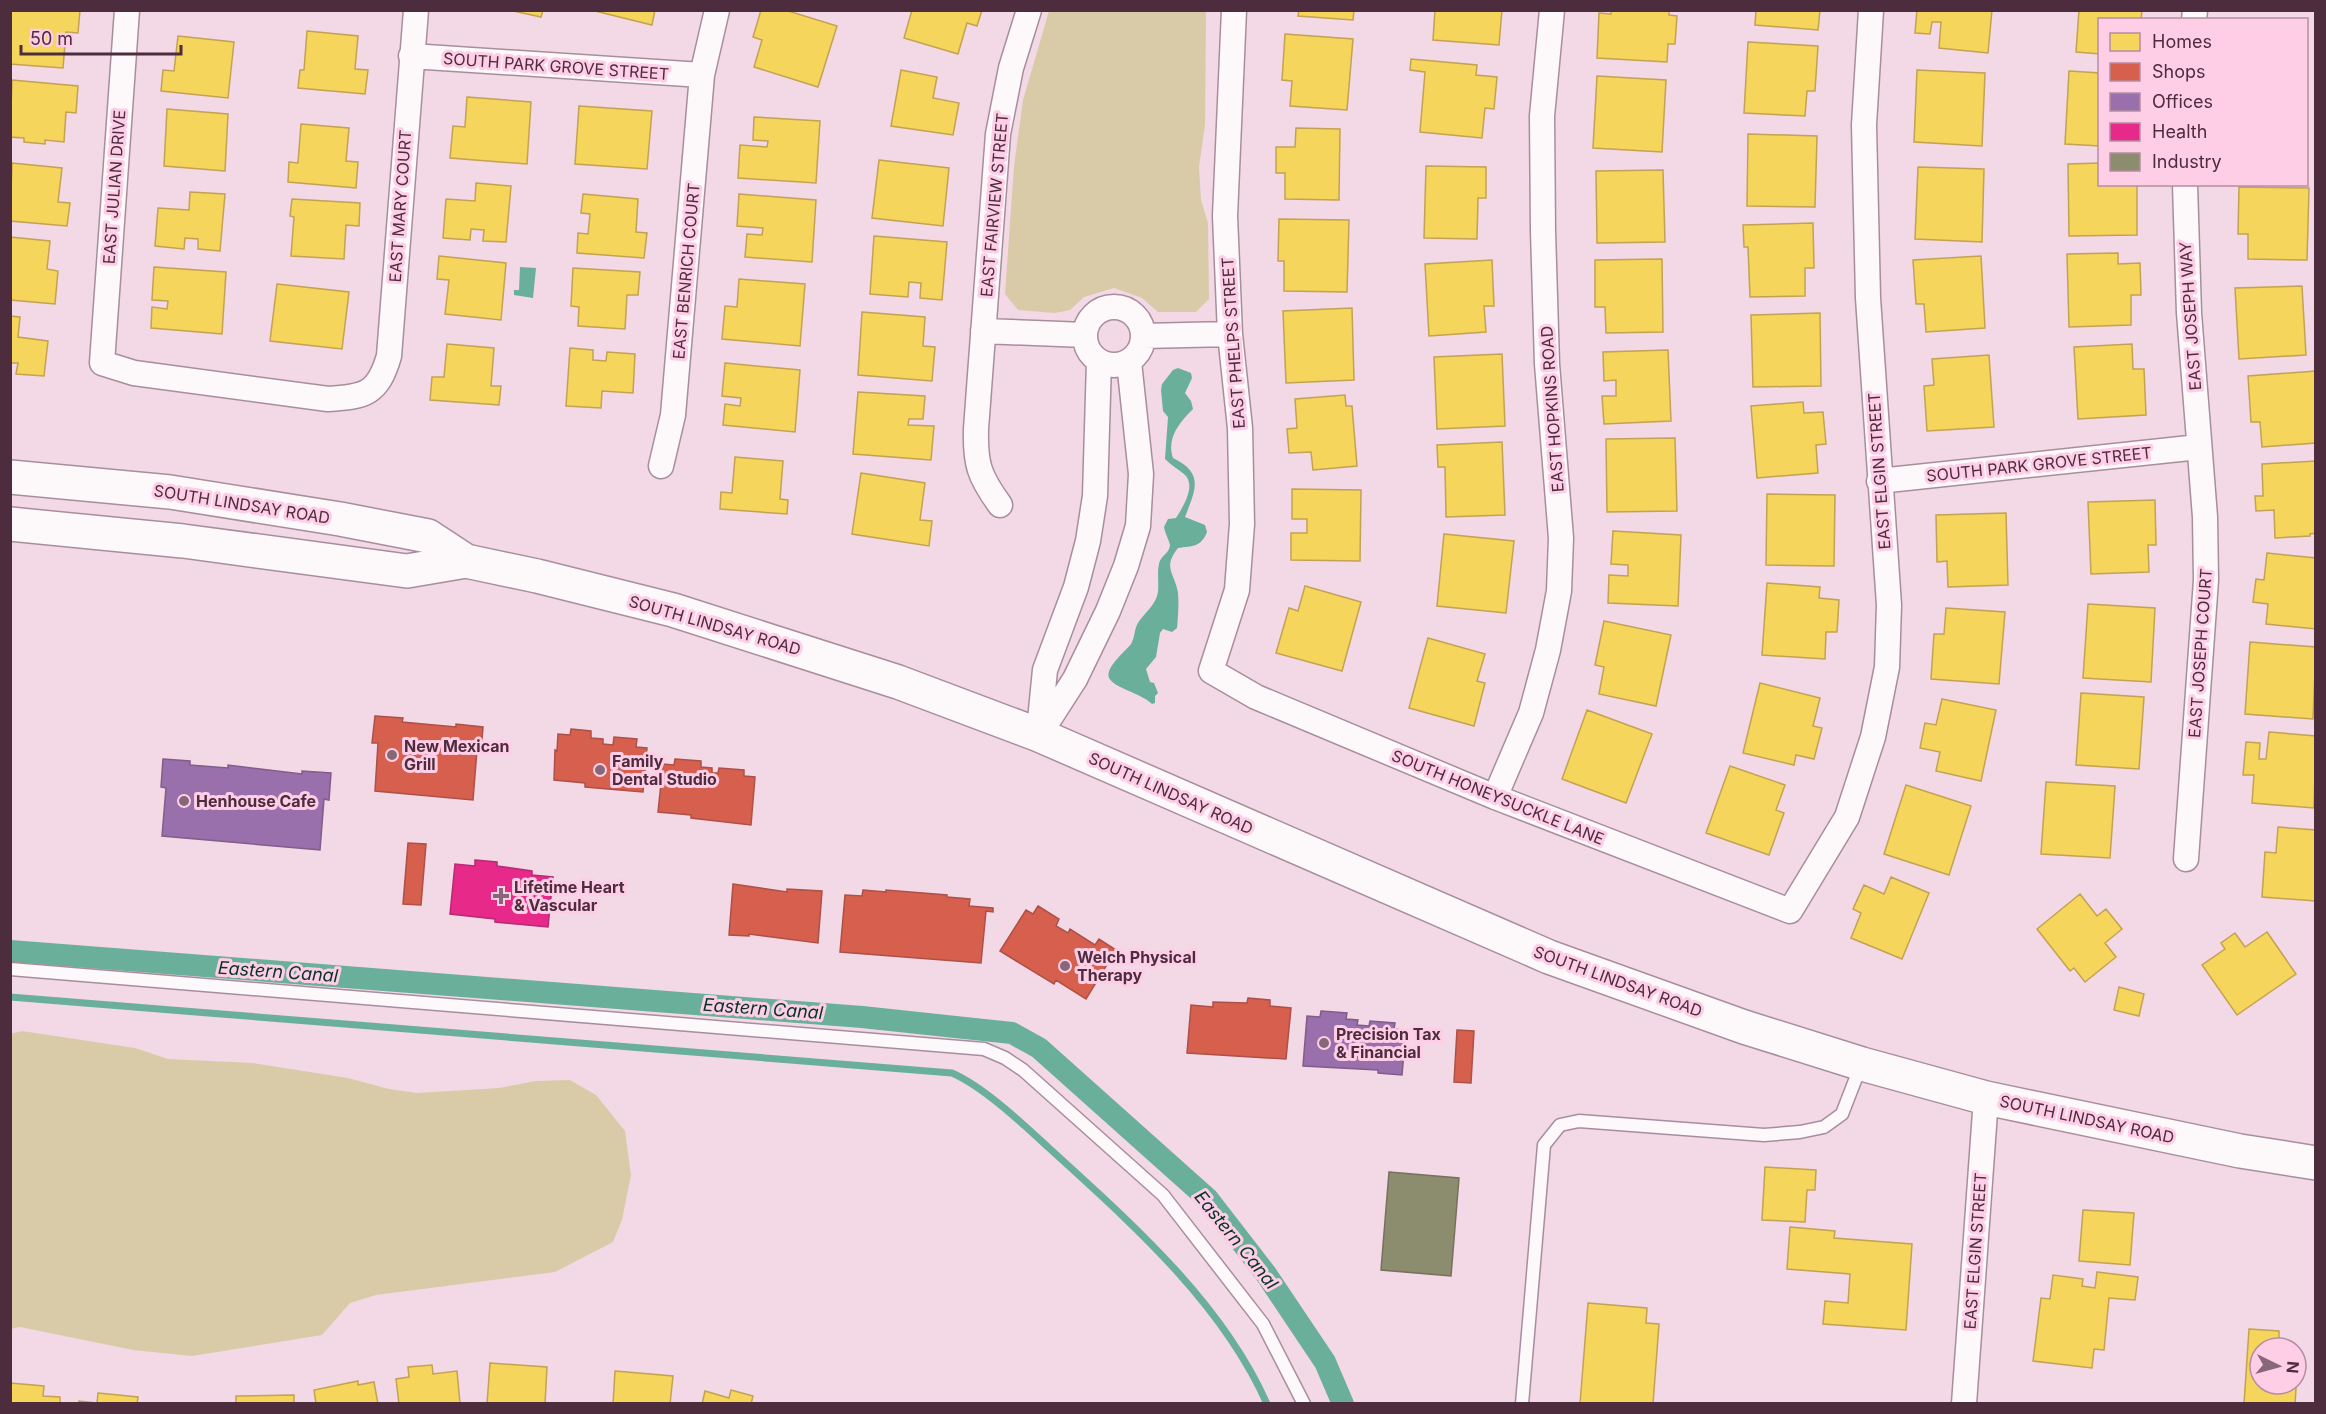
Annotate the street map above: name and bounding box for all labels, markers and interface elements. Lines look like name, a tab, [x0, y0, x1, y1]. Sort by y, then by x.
scale bar	[21, 18, 182, 56]
legend	[2098, 18, 2308, 186]
text: 50 m	[30, 28, 73, 49]
text: Homes	[2152, 31, 2212, 52]
street label: SOUTH PARK GROVE STREET	[442, 48, 670, 84]
text: Shops	[2152, 61, 2206, 82]
text: Offices	[2152, 91, 2213, 112]
street label: EAST JULIAN DRIVE	[99, 109, 129, 265]
street label: EAST FAIRVIEW STREET	[976, 112, 1012, 298]
text: Health	[2152, 121, 2207, 142]
street label: EAST MARY COURT	[385, 129, 415, 283]
text: Industry	[2152, 151, 2222, 172]
street label: EAST BENRICH COURT	[668, 182, 704, 360]
street label: EAST JOSEPH WAY	[2175, 241, 2205, 391]
street label: EAST PHELPS STREET	[1217, 257, 1249, 429]
street label: EAST HOPKINS ROAD	[1536, 325, 1568, 493]
street label: EAST ELGIN STREET	[1864, 392, 1894, 550]
street label: SOUTH PARK GROVE STREET	[1925, 442, 2153, 486]
street label: SOUTH LINDSAY ROAD	[152, 480, 332, 528]
street label: EAST JOSEPH COURT	[2184, 567, 2216, 739]
street label: SOUTH LINDSAY ROAD	[627, 591, 803, 659]
place label: New Mexican Grill	[404, 736, 509, 774]
street label: SOUTH HONEYSUCKLE LANE	[1389, 745, 1607, 849]
marker: New Mexican Grill	[385, 748, 399, 762]
street label: SOUTH LINDSAY ROAD	[1086, 748, 1256, 838]
place label: Family Dental Studio	[612, 751, 717, 789]
marker: Family Dental Studio	[593, 763, 607, 777]
place label: Henhouse Cafe	[196, 791, 316, 811]
marker: Henhouse Cafe	[177, 794, 191, 808]
place label: Lifetime Heart & Vascular	[514, 877, 625, 915]
marker: Lifetime Heart & Vascular	[492, 887, 510, 905]
street label: SOUTH LINDSAY ROAD	[1531, 941, 1705, 1021]
place label: Welch Physical Therapy	[1077, 947, 1196, 985]
water label: Eastern Canal	[217, 957, 339, 986]
marker: Welch Physical Therapy	[1058, 959, 1072, 973]
water label: Eastern Canal	[702, 994, 824, 1023]
place label: Precision Tax & Financial	[1336, 1024, 1441, 1062]
marker: Precision Tax & Financial	[1317, 1036, 1331, 1050]
street label: SOUTH LINDSAY ROAD	[1998, 1091, 2176, 1147]
street label: EAST ELGIN STREET	[1960, 1172, 1990, 1330]
water label: Eastern Canal	[1190, 1186, 1283, 1294]
north arrow	[2248, 1336, 2308, 1396]
text: N	[2282, 1360, 2303, 1374]

